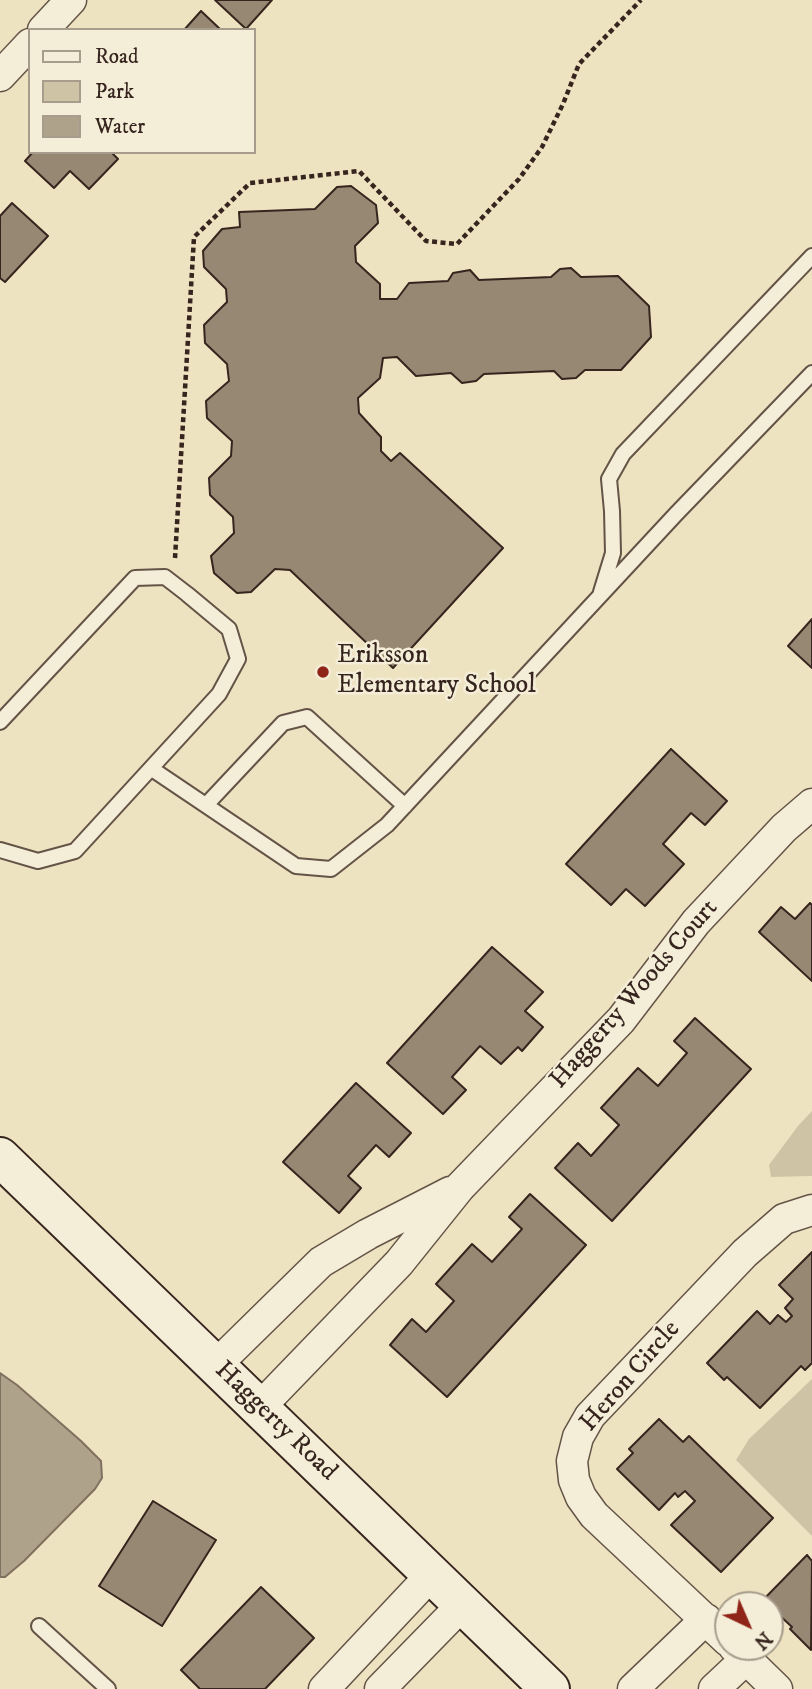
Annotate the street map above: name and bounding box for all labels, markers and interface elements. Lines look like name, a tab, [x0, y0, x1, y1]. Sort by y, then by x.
legend	[28, 28, 256, 154]
text: Road	[95, 44, 139, 70]
text: Park	[95, 79, 134, 105]
text: Water	[95, 114, 145, 140]
place label: Eriksson Elementary School	[337, 641, 536, 702]
marker: Eriksson Elementary School	[315, 664, 331, 680]
street label: Haggerty Woods Court	[544, 894, 726, 1096]
street label: Heron Circle	[574, 1315, 688, 1439]
street label: Haggerty Road	[207, 1356, 343, 1488]
north arrow	[714, 1591, 784, 1661]
text: N	[749, 1626, 776, 1654]

